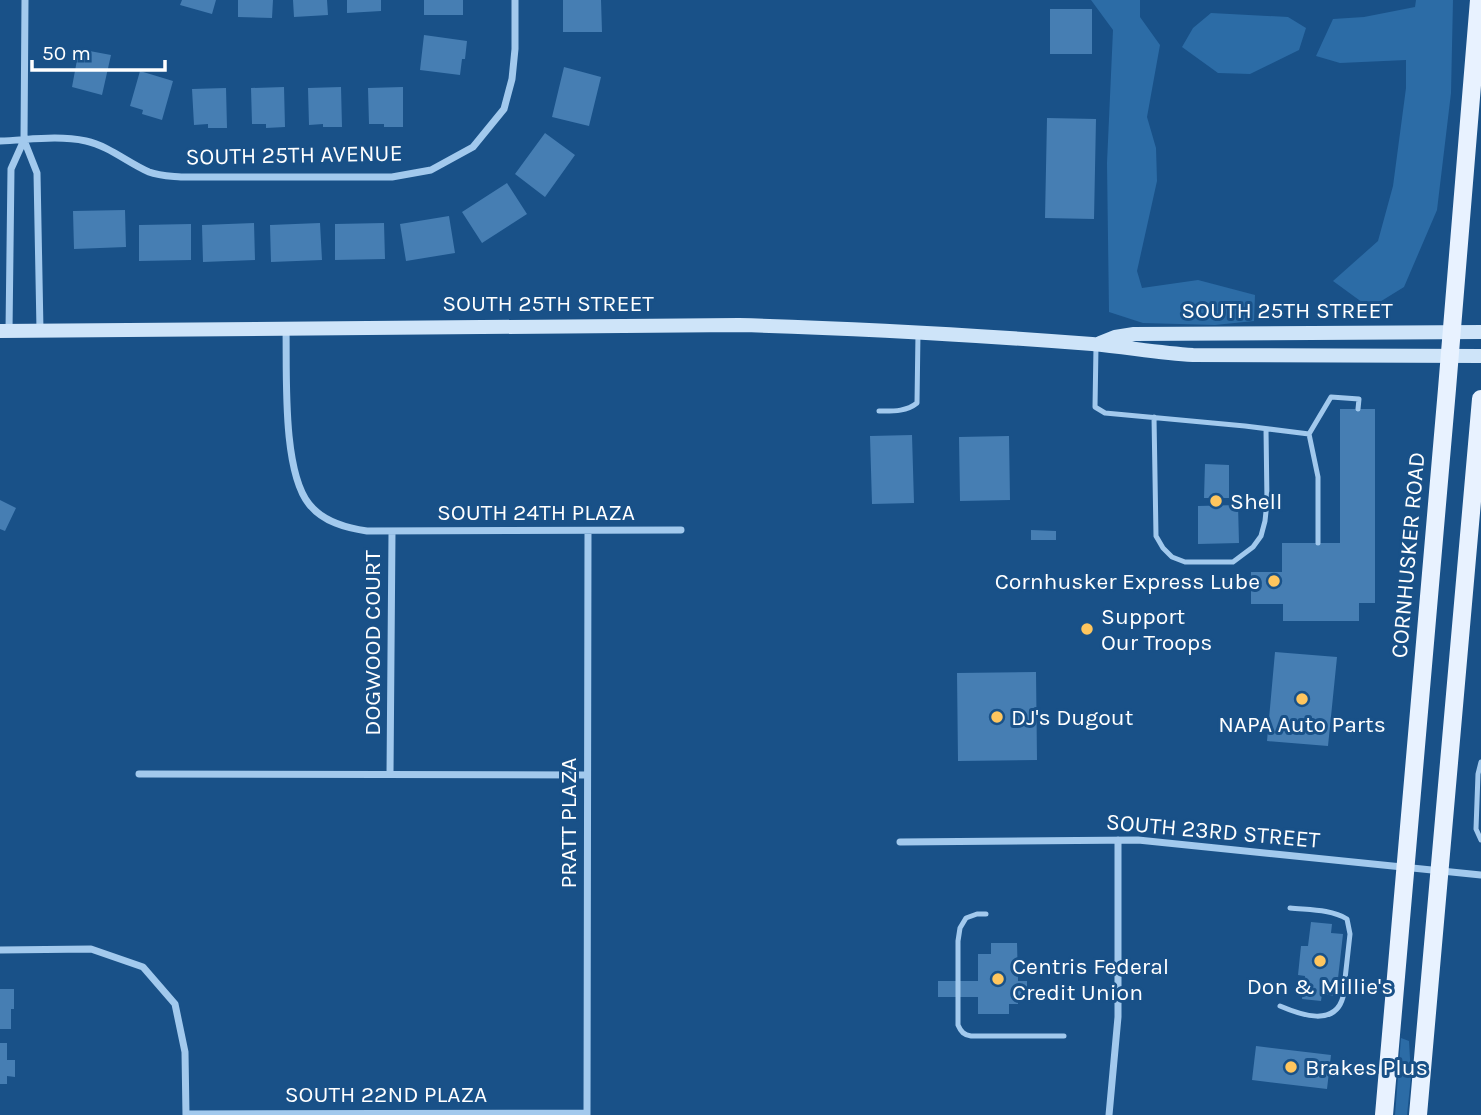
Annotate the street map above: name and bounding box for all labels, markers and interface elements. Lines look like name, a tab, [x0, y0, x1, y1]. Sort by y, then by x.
scale bar	[32, 28, 164, 72]
text: 50 m	[42, 41, 91, 65]
street label: SOUTH 25TH AVENUE	[185, 140, 403, 170]
street label: SOUTH 25TH STREET	[442, 290, 654, 317]
street label: SOUTH 25TH STREET	[1181, 297, 1393, 324]
street label: CORNHUSKER ROAD	[1386, 451, 1430, 659]
place label: Shell	[1230, 488, 1282, 515]
marker: Shell	[1208, 493, 1224, 509]
street label: SOUTH 24TH PLAZA	[437, 499, 635, 526]
street label: DOGWOOD COURT	[359, 550, 386, 736]
place label: Cornhusker Express Lube	[995, 568, 1260, 595]
marker: Cornhusker Express Lube	[1266, 573, 1282, 589]
place label: Support Our Troops	[1101, 603, 1212, 656]
marker: Support Our Troops	[1079, 621, 1095, 637]
marker: NAPA Auto Parts	[1294, 691, 1310, 707]
place label: DJ's Dugout	[1011, 704, 1134, 731]
marker: DJ's Dugout	[989, 709, 1005, 725]
place label: NAPA Auto Parts	[1218, 711, 1386, 738]
street label: PRATT PLAZA	[555, 757, 582, 889]
street label: SOUTH 23RD STREET	[1105, 808, 1322, 854]
place label: Centris Federal Credit Union	[1012, 953, 1169, 1006]
marker: Don & Millie's	[1312, 953, 1328, 969]
marker: Centris Federal Credit Union	[990, 971, 1006, 987]
place label: Don & Millie's	[1247, 973, 1393, 1000]
place label: Brakes Plus	[1305, 1054, 1428, 1081]
marker: Brakes Plus	[1283, 1059, 1299, 1075]
street label: SOUTH 22ND PLAZA	[285, 1081, 487, 1108]

